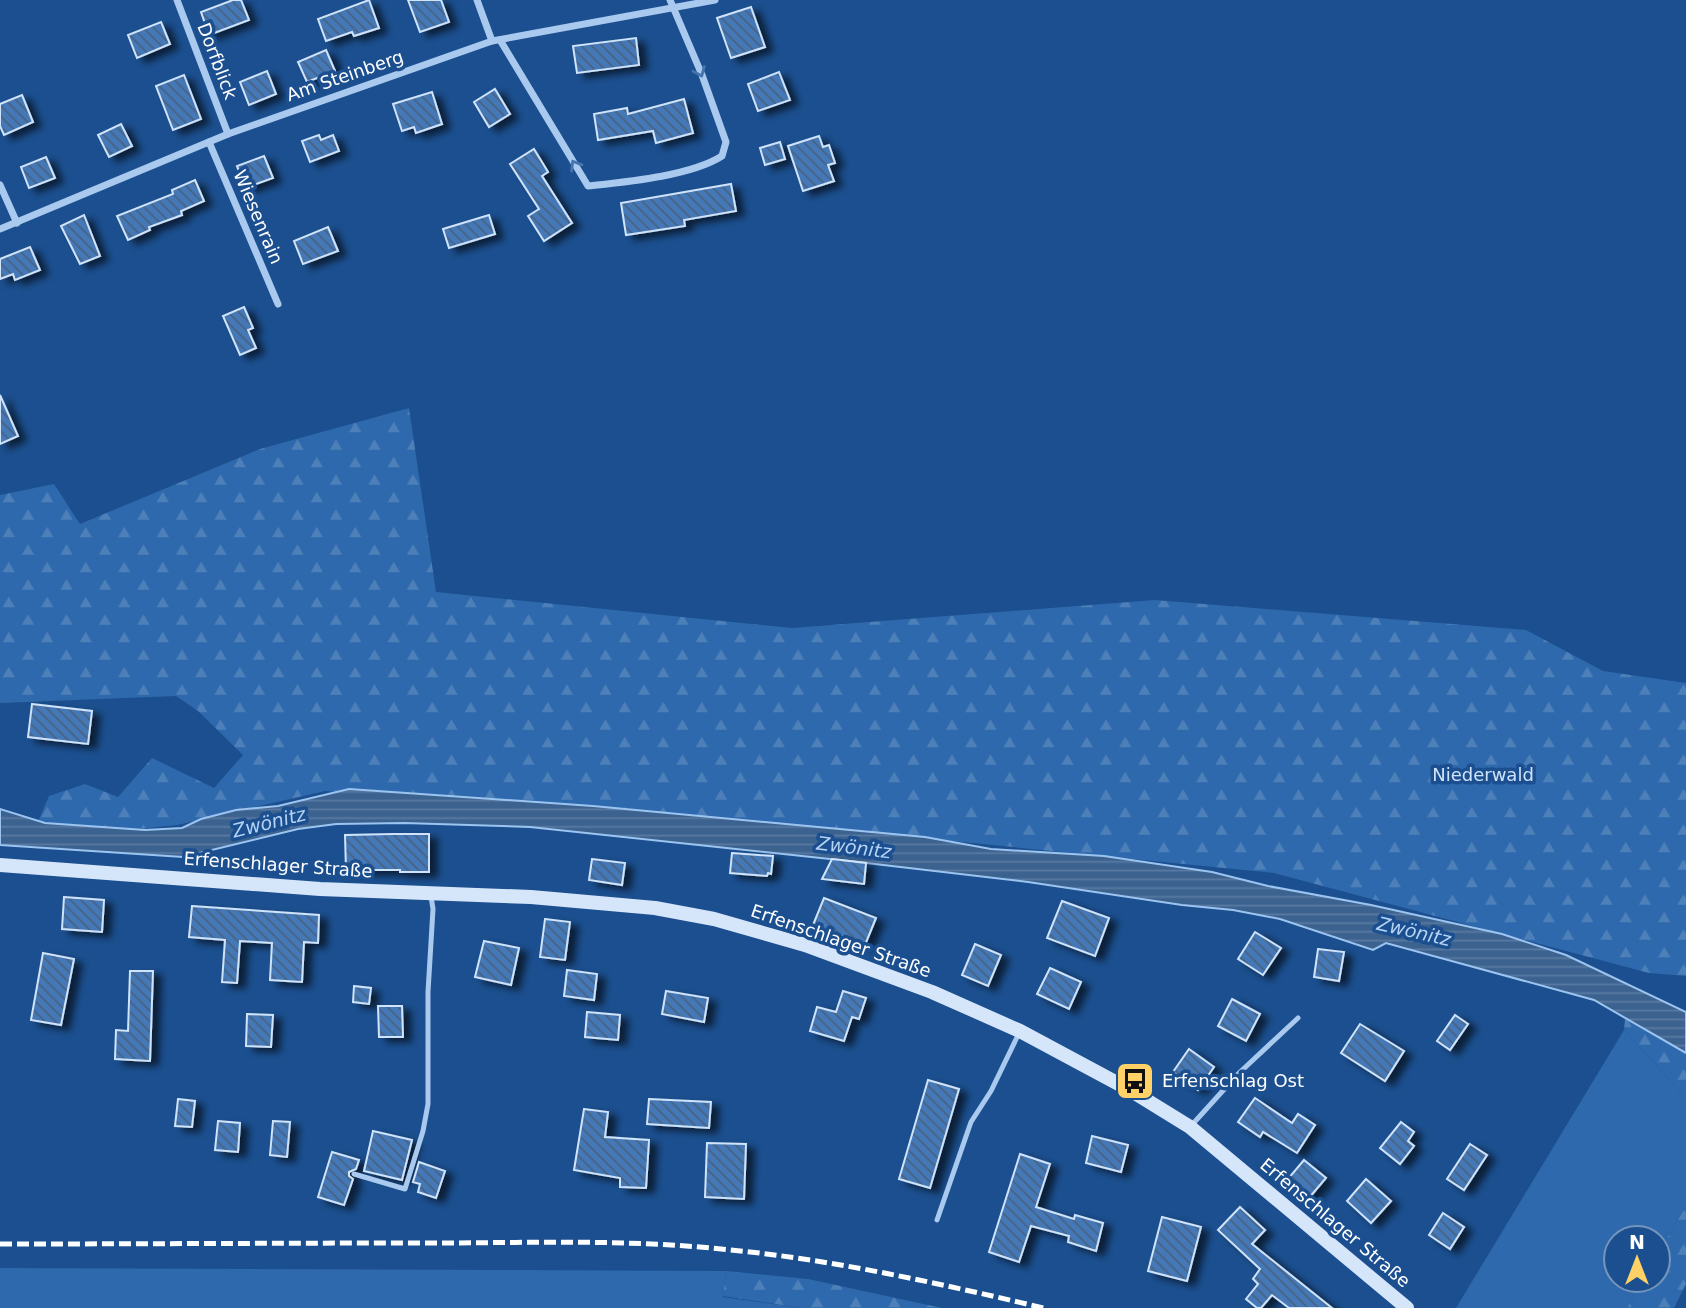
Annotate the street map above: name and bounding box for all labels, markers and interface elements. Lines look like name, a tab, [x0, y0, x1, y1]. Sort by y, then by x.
street label: Dorfblick	[193, 20, 242, 103]
street label: Am Steinberg	[283, 46, 406, 105]
one-way arrow	[692, 65, 706, 77]
one-way arrow	[571, 160, 584, 173]
street label: Wiesenrain	[229, 167, 288, 267]
park label: Niederwald	[1432, 764, 1534, 785]
water label: Zwönitz	[229, 802, 309, 842]
water label: Zwönitz	[814, 831, 894, 863]
street label: Erfenschlager Straße	[183, 847, 373, 882]
street label: Erfenschlager Straße	[748, 900, 934, 981]
water label: Zwönitz	[1374, 912, 1454, 950]
bus stop icon: Erfenschlag Ost	[1114, 1060, 1156, 1102]
place label: Erfenschlag Ost	[1162, 1070, 1304, 1091]
street label: Erfenschlager Straße	[1256, 1154, 1415, 1291]
north arrow	[1602, 1224, 1672, 1294]
text: N	[1629, 1231, 1645, 1253]

